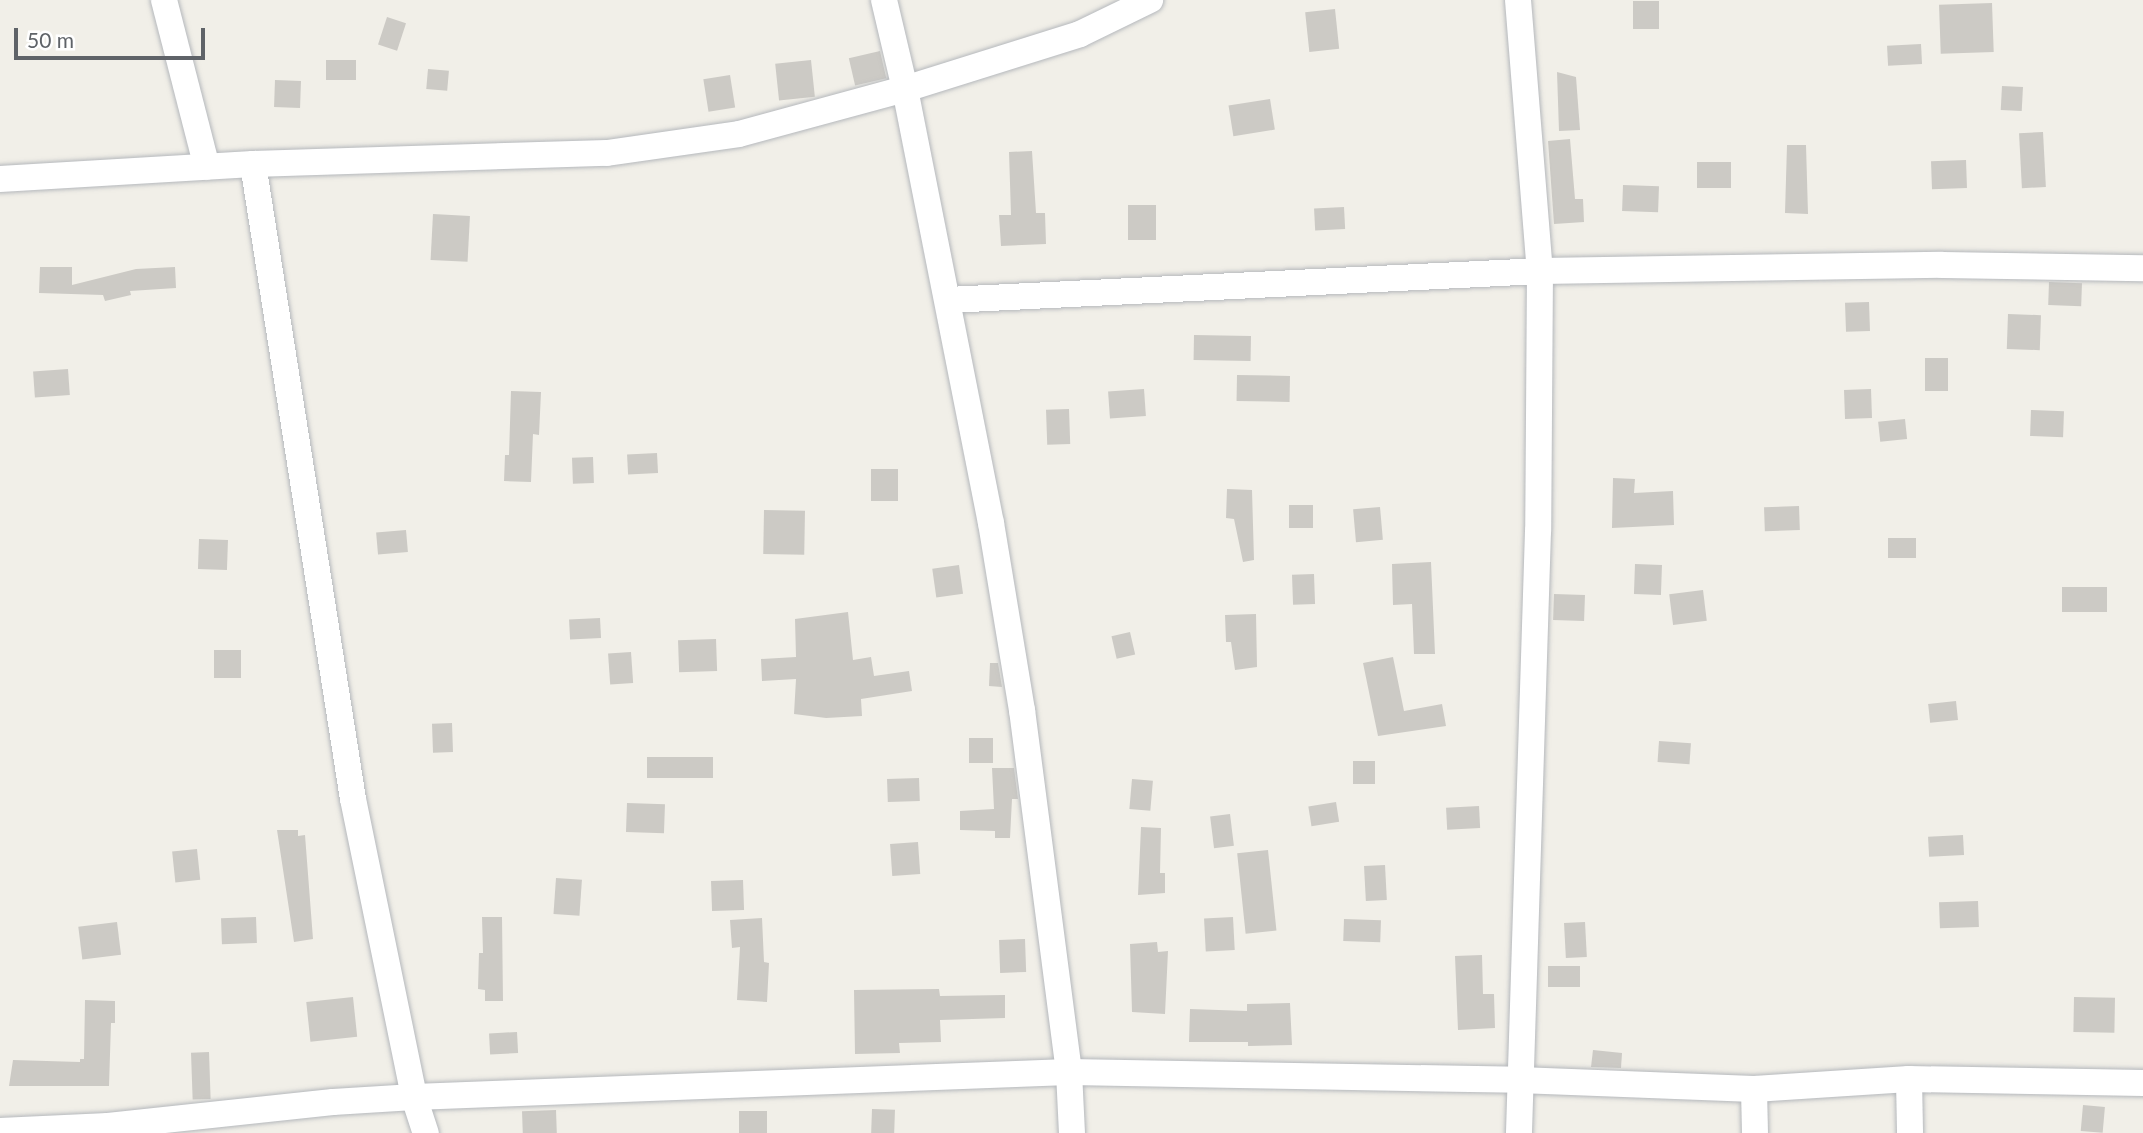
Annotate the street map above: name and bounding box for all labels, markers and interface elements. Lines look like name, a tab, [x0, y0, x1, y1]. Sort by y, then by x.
scale bar	[18, 14, 208, 58]
text: 50 m	[27, 27, 74, 52]

